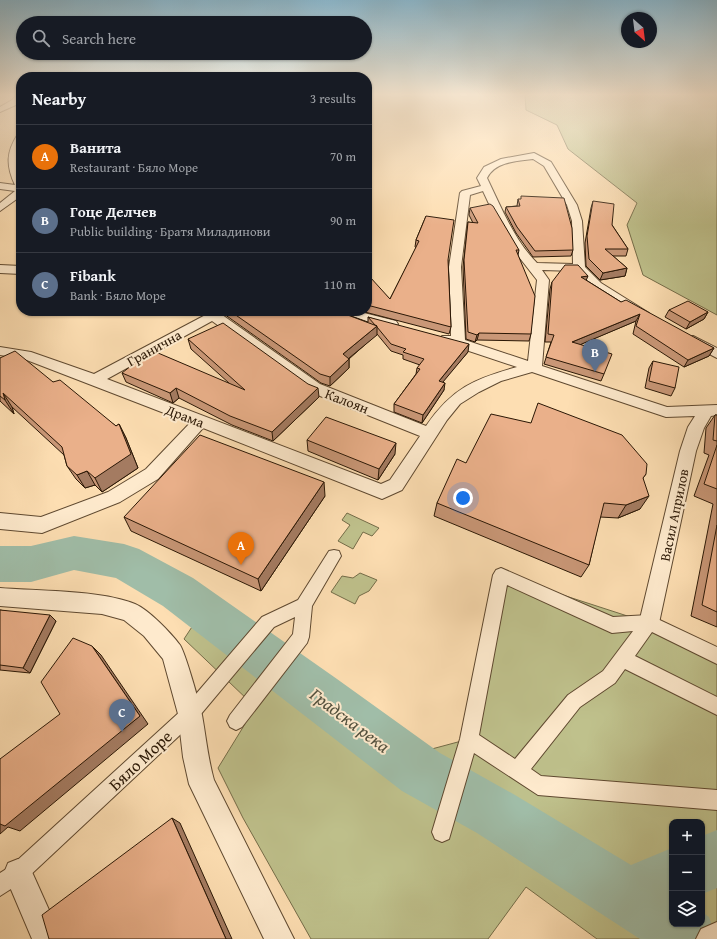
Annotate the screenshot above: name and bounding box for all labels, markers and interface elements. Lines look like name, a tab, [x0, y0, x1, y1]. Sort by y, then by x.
north arrow	[621, 12, 657, 48]
search box	[16, 16, 372, 60]
icon: search	[30, 27, 52, 49]
text: Search here	[62, 28, 136, 49]
text: Nearby	[32, 86, 86, 111]
text: 3 results	[310, 89, 356, 108]
text: Ванита	[70, 137, 121, 158]
text: A	[41, 147, 49, 166]
text: 70 m	[330, 147, 356, 166]
text: Restaurant · Бяло Море	[70, 158, 198, 177]
text: Гоце Делчев	[70, 201, 157, 222]
text: B	[41, 211, 49, 230]
text: 90 m	[330, 211, 356, 230]
text: Public building · Братя Миладинови	[70, 222, 271, 241]
text: Fibank	[70, 265, 116, 286]
text: C	[41, 275, 49, 294]
text: 110 m	[324, 275, 356, 294]
text: Bank · Бяло Море	[70, 286, 166, 305]
street label: Гранична	[123, 325, 185, 371]
pin: B	[582, 339, 608, 372]
street label: Калоян	[322, 384, 372, 418]
street label: Драма	[162, 399, 207, 433]
street label: Васил Априлов	[654, 467, 694, 563]
your location	[453, 488, 473, 508]
pin: A	[228, 532, 254, 565]
water label: Градска река	[304, 680, 396, 759]
pin: C	[109, 699, 135, 732]
street label: Бяло Море	[103, 724, 177, 796]
map controls	[669, 819, 705, 927]
button: +	[669, 819, 705, 855]
button: −	[669, 855, 705, 891]
button: layers	[669, 891, 705, 927]

